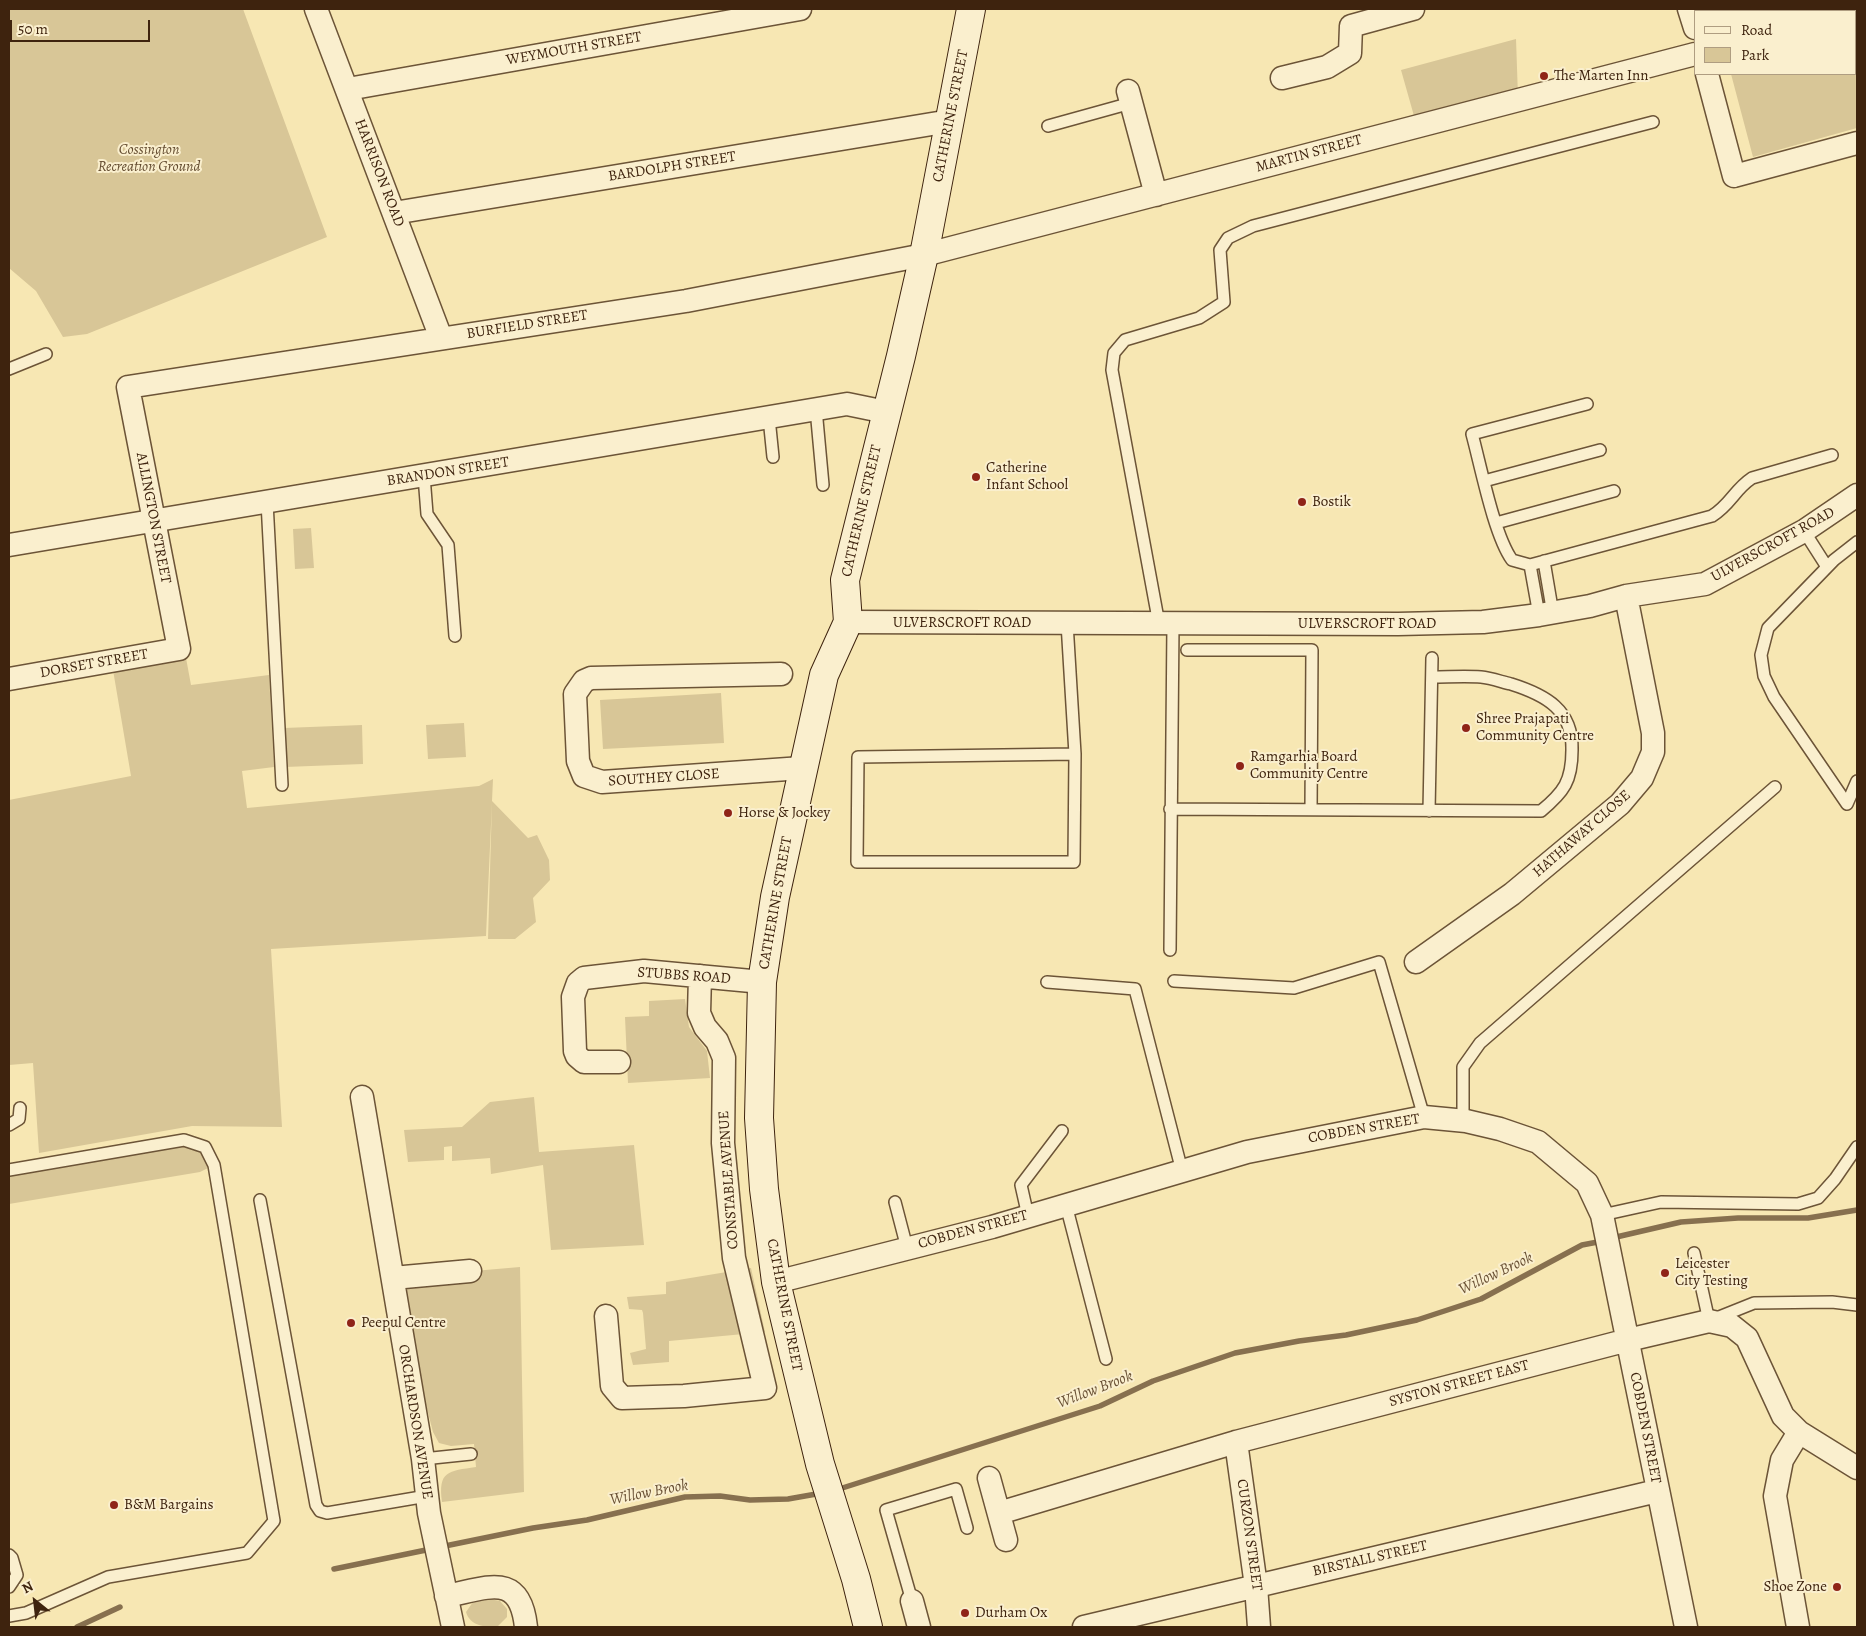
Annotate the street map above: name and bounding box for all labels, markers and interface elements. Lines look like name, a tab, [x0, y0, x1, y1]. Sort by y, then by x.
scale bar	[12, 10, 152, 42]
legend	[1694, 10, 1856, 75]
text: 50 m	[18, 19, 48, 39]
text: Road	[1741, 20, 1772, 40]
street label: WEYMOUTH STREET	[505, 28, 643, 70]
text: Park	[1741, 45, 1769, 65]
street label: CATHERINE STREET	[929, 48, 973, 184]
place label: The Marten Inn	[1554, 67, 1648, 85]
marker: The Marten Inn	[1538, 70, 1550, 82]
street label: HARRISON ROAD	[350, 116, 408, 230]
street label: MARTIN STREET	[1254, 131, 1364, 177]
park label: Cossington Recreation Ground	[98, 141, 200, 176]
street label: BARDOLPH STREET	[607, 148, 737, 186]
street label: BURFIELD STREET	[465, 307, 589, 343]
street label: CATHERINE STREET	[838, 443, 886, 579]
street label: ALLINGTON STREET	[131, 451, 175, 585]
street label: BRANDON STREET	[386, 453, 510, 491]
place label: Catherine Infant School	[986, 459, 1068, 494]
marker: Catherine Infant School	[970, 471, 982, 483]
place label: Bostik	[1312, 493, 1351, 511]
marker: Bostik	[1296, 496, 1308, 508]
street label: ULVERSCROFT ROAD	[1708, 504, 1838, 586]
street label: ULVERSCROFT ROAD	[893, 614, 1031, 632]
street label: ULVERSCROFT ROAD	[1298, 615, 1436, 633]
street label: DORSET STREET	[39, 646, 149, 682]
place label: Shree Prajapati Community Centre	[1476, 710, 1594, 745]
marker: Shree Prajapati Community Centre	[1460, 722, 1472, 734]
place label: Ramgarhia Board Community Centre	[1250, 748, 1368, 783]
marker: Ramgarhia Board Community Centre	[1234, 760, 1246, 772]
street label: SOUTHEY CLOSE	[608, 765, 720, 791]
street label: HATHAWAY CLOSE	[1529, 787, 1635, 881]
place label: Horse & Jockey	[738, 804, 830, 822]
marker: Horse & Jockey	[722, 807, 734, 819]
street label: CATHERINE STREET	[755, 835, 797, 971]
street label: STUBBS ROAD	[637, 964, 731, 988]
street label: CONSTABLE AVENUE	[715, 1110, 743, 1250]
street label: COBDEN STREET	[1307, 1110, 1421, 1148]
street label: COBDEN STREET	[916, 1207, 1030, 1253]
street label: CATHERINE STREET	[762, 1237, 806, 1373]
water label: Willow Brook	[1456, 1248, 1536, 1300]
place label: Leicester City Testing	[1675, 1255, 1748, 1290]
marker: Leicester City Testing	[1659, 1267, 1671, 1279]
place label: Peepul Centre	[361, 1314, 446, 1332]
marker: Peepul Centre	[345, 1317, 357, 1329]
street label: ORCHARDSON AVENUE	[394, 1343, 436, 1501]
street label: SYSTON STREET EAST	[1387, 1357, 1531, 1411]
water label: Willow Brook	[1054, 1367, 1136, 1413]
street label: COBDEN STREET	[1625, 1371, 1665, 1485]
water label: Willow Brook	[608, 1476, 690, 1510]
street label: CURZON STREET	[1232, 1478, 1266, 1592]
place label: B&M Bargains	[124, 1496, 214, 1514]
marker: B&M Bargains	[108, 1499, 120, 1511]
street label: BIRSTALL STREET	[1311, 1537, 1429, 1581]
north arrow	[10, 1576, 60, 1626]
text: N	[18, 1577, 37, 1598]
place label: Shoe Zone	[1763, 1578, 1827, 1596]
marker: Shoe Zone	[1831, 1581, 1843, 1593]
place label: Durham Ox	[975, 1604, 1047, 1622]
marker: Durham Ox	[959, 1607, 971, 1619]

